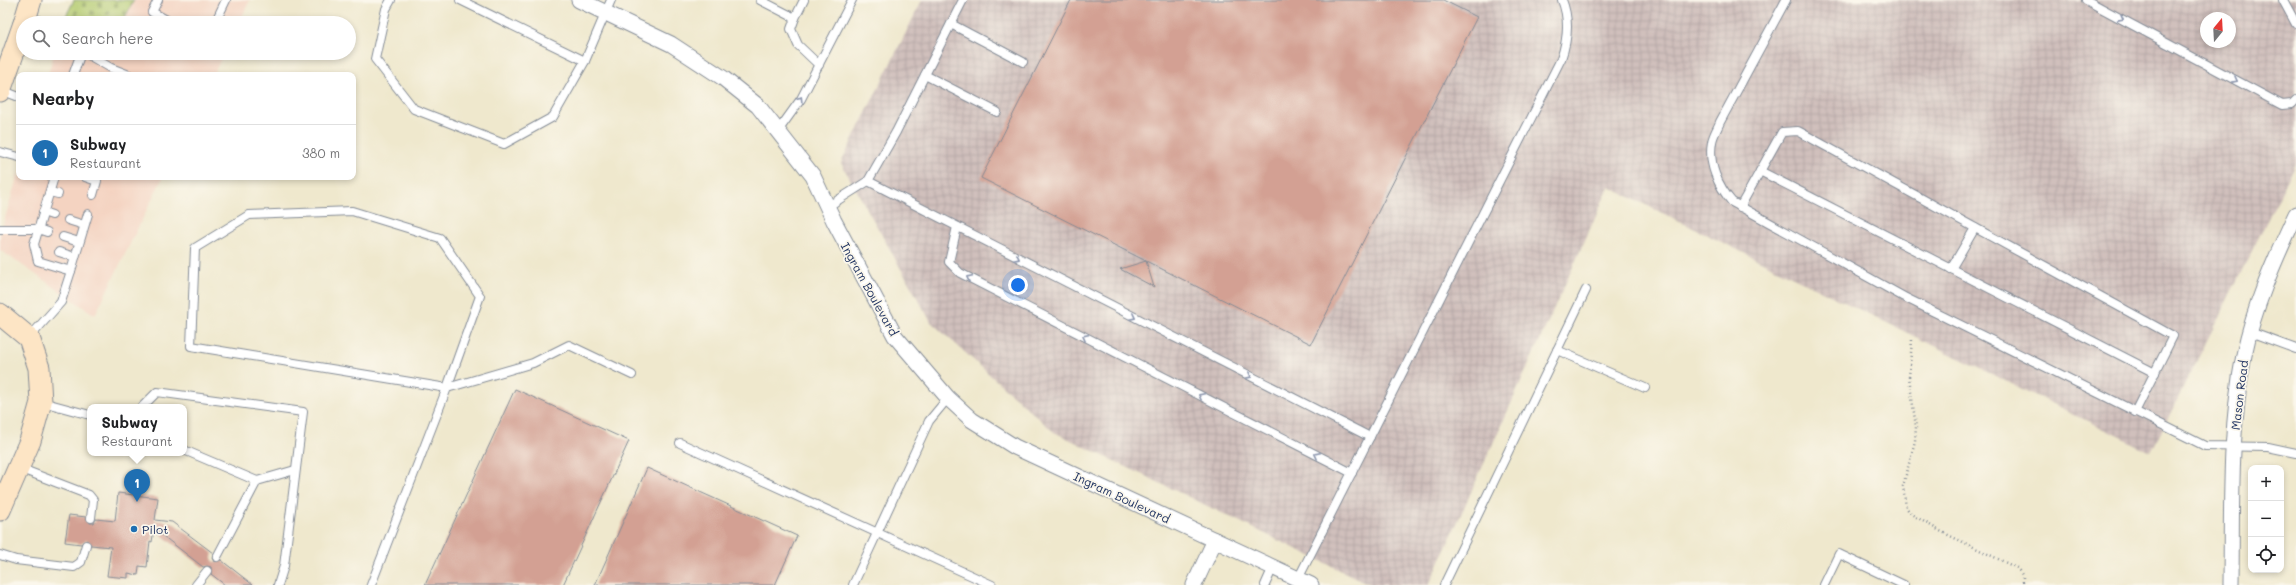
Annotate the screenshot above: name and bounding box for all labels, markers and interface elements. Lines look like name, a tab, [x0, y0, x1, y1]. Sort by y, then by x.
north arrow	[2200, 12, 2236, 48]
one-way arrow	[2116, 14, 2124, 21]
search box	[16, 16, 356, 60]
icon: search	[30, 27, 52, 49]
text: Search here	[62, 28, 153, 48]
one-way arrow	[2231, 75, 2238, 83]
text: Nearby	[32, 87, 94, 109]
one-way arrow	[796, 97, 803, 104]
text: Subway	[70, 134, 126, 154]
text: 1	[42, 144, 48, 161]
text: 380 m	[302, 144, 340, 161]
text: Restaurant	[70, 154, 141, 171]
street label: Ingram Boulevard	[838, 239, 903, 339]
one-way arrow	[1012, 253, 1020, 261]
one-way arrow	[966, 275, 974, 283]
your location	[1008, 275, 1028, 295]
one-way arrow	[1128, 312, 1136, 320]
one-way arrow	[1082, 334, 1089, 342]
street label: Mason Road	[2227, 359, 2251, 431]
one-way arrow	[1244, 371, 1252, 378]
one-way arrow	[1198, 393, 1205, 401]
popup	[87, 404, 187, 456]
text: Subway	[101, 412, 158, 432]
text: Restaurant	[101, 432, 173, 449]
one-way arrow	[1314, 452, 1321, 460]
map controls	[2248, 465, 2284, 573]
button: +	[2248, 465, 2284, 501]
street label: Ingram Boulevard	[1071, 468, 1173, 527]
pin: 1	[124, 469, 150, 502]
button: −	[2248, 501, 2284, 537]
place label: Pilot	[142, 521, 168, 537]
marker: Pilot	[129, 524, 139, 534]
button: locate	[2248, 537, 2284, 573]

